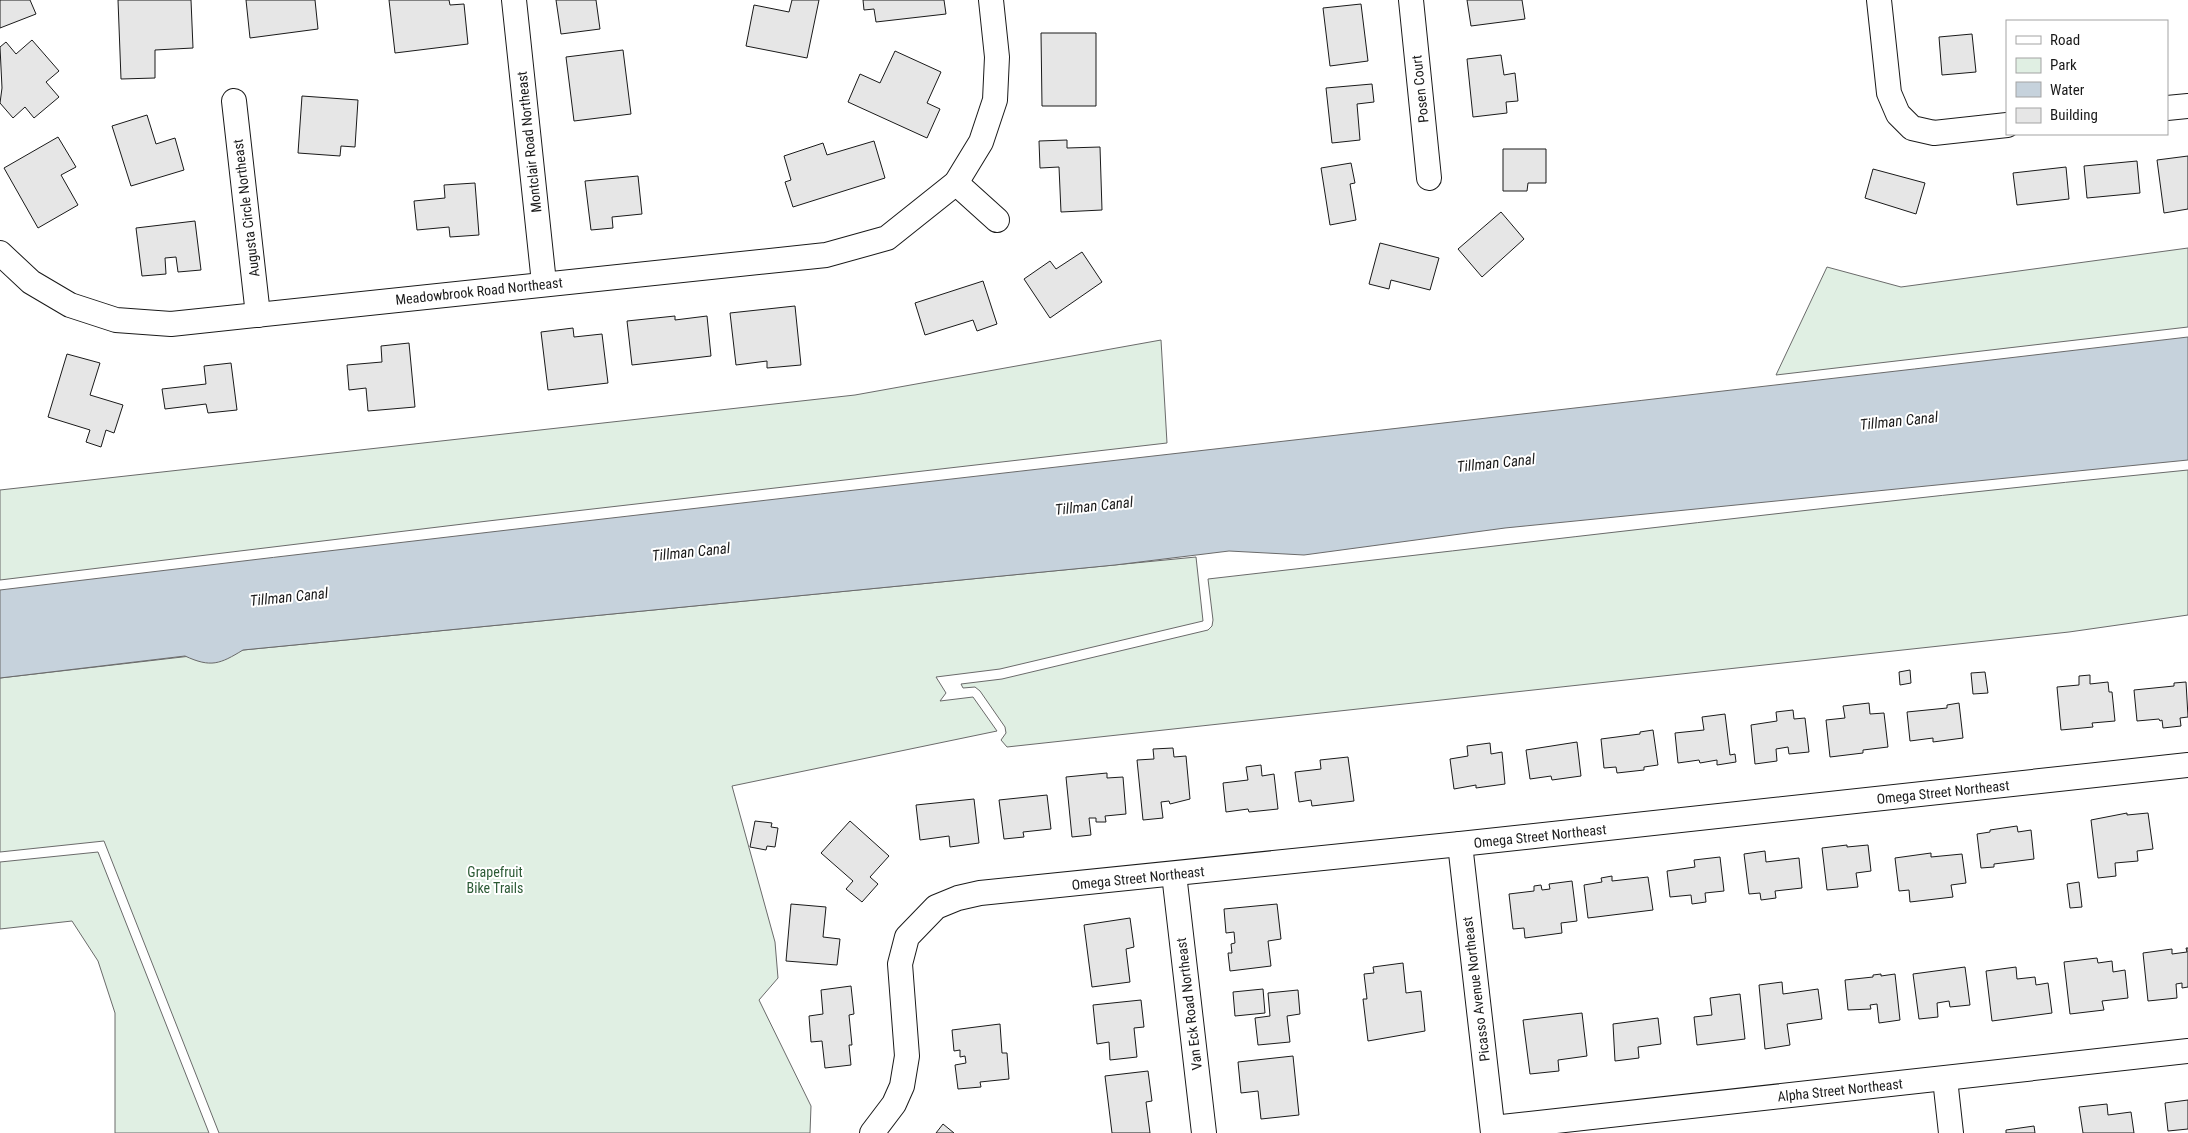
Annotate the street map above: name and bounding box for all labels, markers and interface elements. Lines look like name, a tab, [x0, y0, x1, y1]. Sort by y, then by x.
legend	[2006, 20, 2168, 135]
text: Road	[2050, 31, 2080, 49]
street label: Posen Court	[1408, 54, 1432, 124]
text: Park	[2050, 56, 2077, 74]
street label: Montclair Road Northeast	[514, 71, 544, 213]
text: Water	[2050, 81, 2085, 99]
text: Building	[2050, 106, 2098, 124]
street label: Augusta Circle Northeast	[230, 138, 262, 278]
street label: Meadowbrook Road Northeast	[395, 274, 563, 308]
water label: Tillman Canal	[1859, 408, 1940, 434]
water label: Tillman Canal	[1456, 450, 1537, 476]
water label: Tillman Canal	[1054, 493, 1135, 519]
water label: Tillman Canal	[651, 539, 732, 565]
water label: Tillman Canal	[249, 584, 330, 610]
street label: Omega Street Northeast	[1876, 777, 2010, 807]
street label: Omega Street Northeast	[1473, 821, 1607, 851]
street label: Omega Street Northeast	[1071, 863, 1205, 893]
park label: Grapefruit Bike Trails	[467, 864, 523, 896]
street label: Picasso Avenue Northeast	[1459, 916, 1493, 1062]
street label: Van Eck Road Northeast	[1173, 937, 1205, 1071]
street label: Alpha Street Northeast	[1777, 1075, 1903, 1105]

